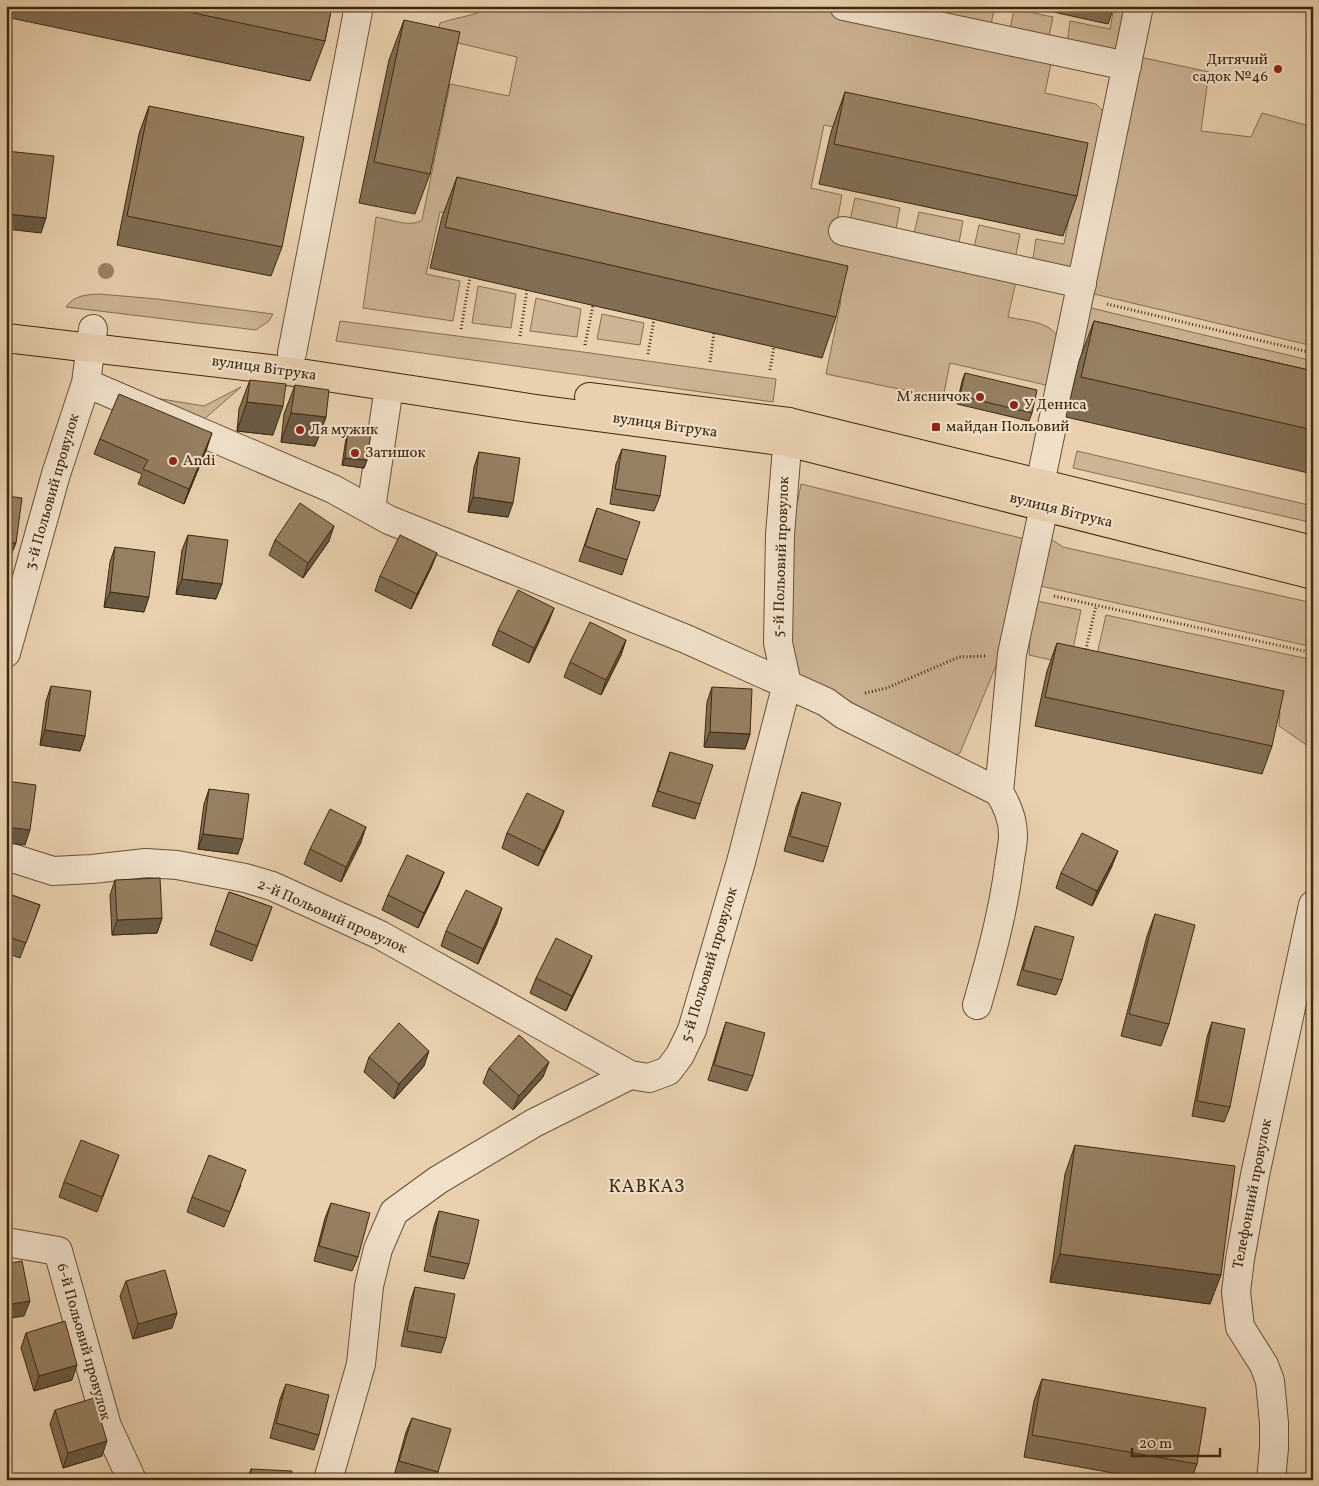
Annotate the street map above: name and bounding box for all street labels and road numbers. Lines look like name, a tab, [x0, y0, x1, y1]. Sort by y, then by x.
street label: вулиця Вітрука	[210, 351, 318, 387]
street label: вулиця Вітрука	[611, 408, 719, 444]
street label: 3-й Польовий провулок	[21, 411, 85, 573]
street label: 5-й Польовий провулок	[769, 476, 795, 638]
street label: вулиця Вітрука	[1007, 488, 1115, 534]
street label: 2-й Польовий провулок	[254, 874, 410, 960]
street label: 5-й Польовий провулок	[676, 885, 744, 1045]
street label: Телефонний провулок	[1228, 1117, 1278, 1271]
street label: 6-й Польовий провулок	[51, 1261, 115, 1423]

